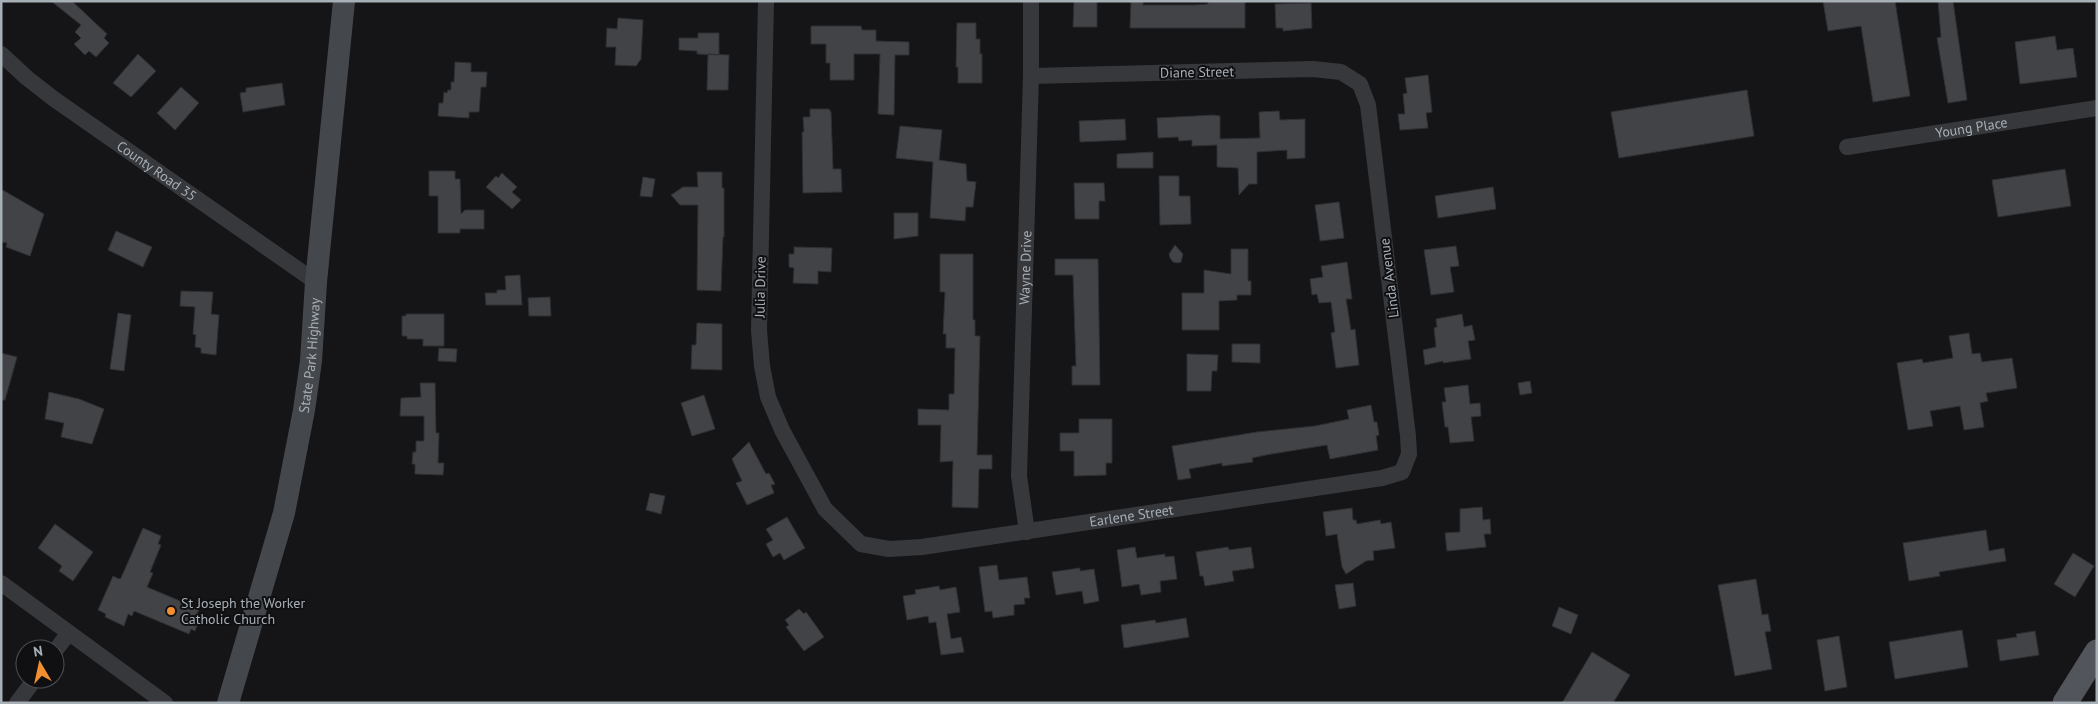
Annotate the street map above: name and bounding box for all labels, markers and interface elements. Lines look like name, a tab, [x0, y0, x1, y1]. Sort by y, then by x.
street label: Diane Street	[1160, 62, 1234, 82]
street label: Young Place	[1934, 113, 2009, 142]
street label: County Road 35	[113, 137, 200, 205]
street label: Wayne Drive	[1015, 230, 1035, 305]
street label: Linda Avenue	[1375, 237, 1403, 319]
street label: Julia Drive	[750, 256, 770, 319]
street label: State Park Highway	[295, 297, 324, 414]
street label: Earlene Street	[1088, 500, 1175, 531]
place label: St Joseph the Worker Catholic Church	[181, 594, 305, 628]
marker: St Joseph the Worker Catholic Church	[165, 605, 177, 617]
north arrow	[15, 639, 65, 689]
text: N	[32, 642, 44, 661]

